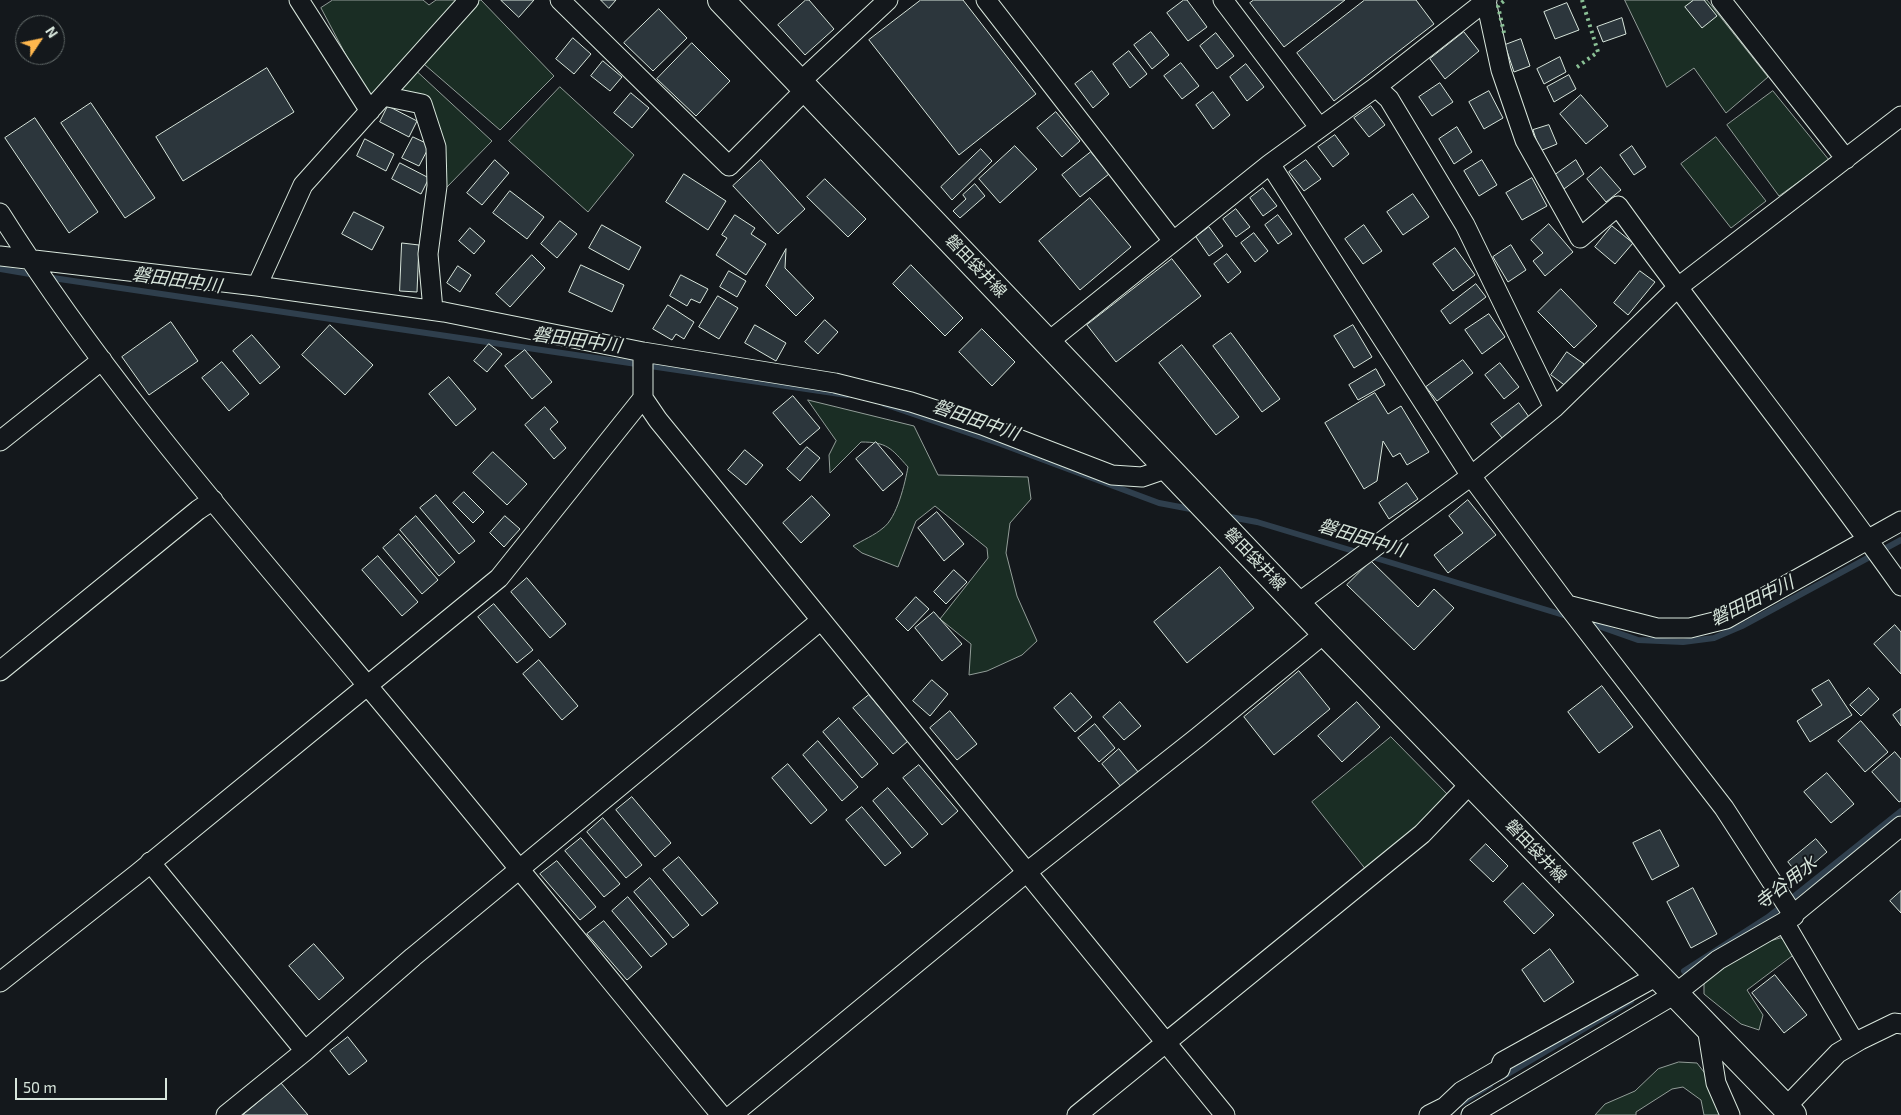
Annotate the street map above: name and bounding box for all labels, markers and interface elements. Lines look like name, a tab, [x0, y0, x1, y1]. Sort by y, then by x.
north arrow	[15, 15, 65, 65]
text: N	[42, 23, 62, 41]
street label: 磐田袋井線	[941, 231, 1011, 301]
water label: 磐田田中川	[131, 263, 223, 297]
water label: 磐田田中川	[531, 323, 623, 357]
water label: 磐田田中川	[930, 395, 1022, 445]
water label: 磐田田中川	[1316, 515, 1408, 561]
street label: 磐田袋井線	[1220, 524, 1290, 594]
water label: 磐田田中川	[1707, 572, 1797, 630]
street label: 磐田袋井線	[1501, 816, 1571, 886]
water label: 寺谷用水	[1751, 852, 1821, 914]
scale bar	[18, 1068, 170, 1100]
text: 50 m	[23, 1078, 57, 1096]

